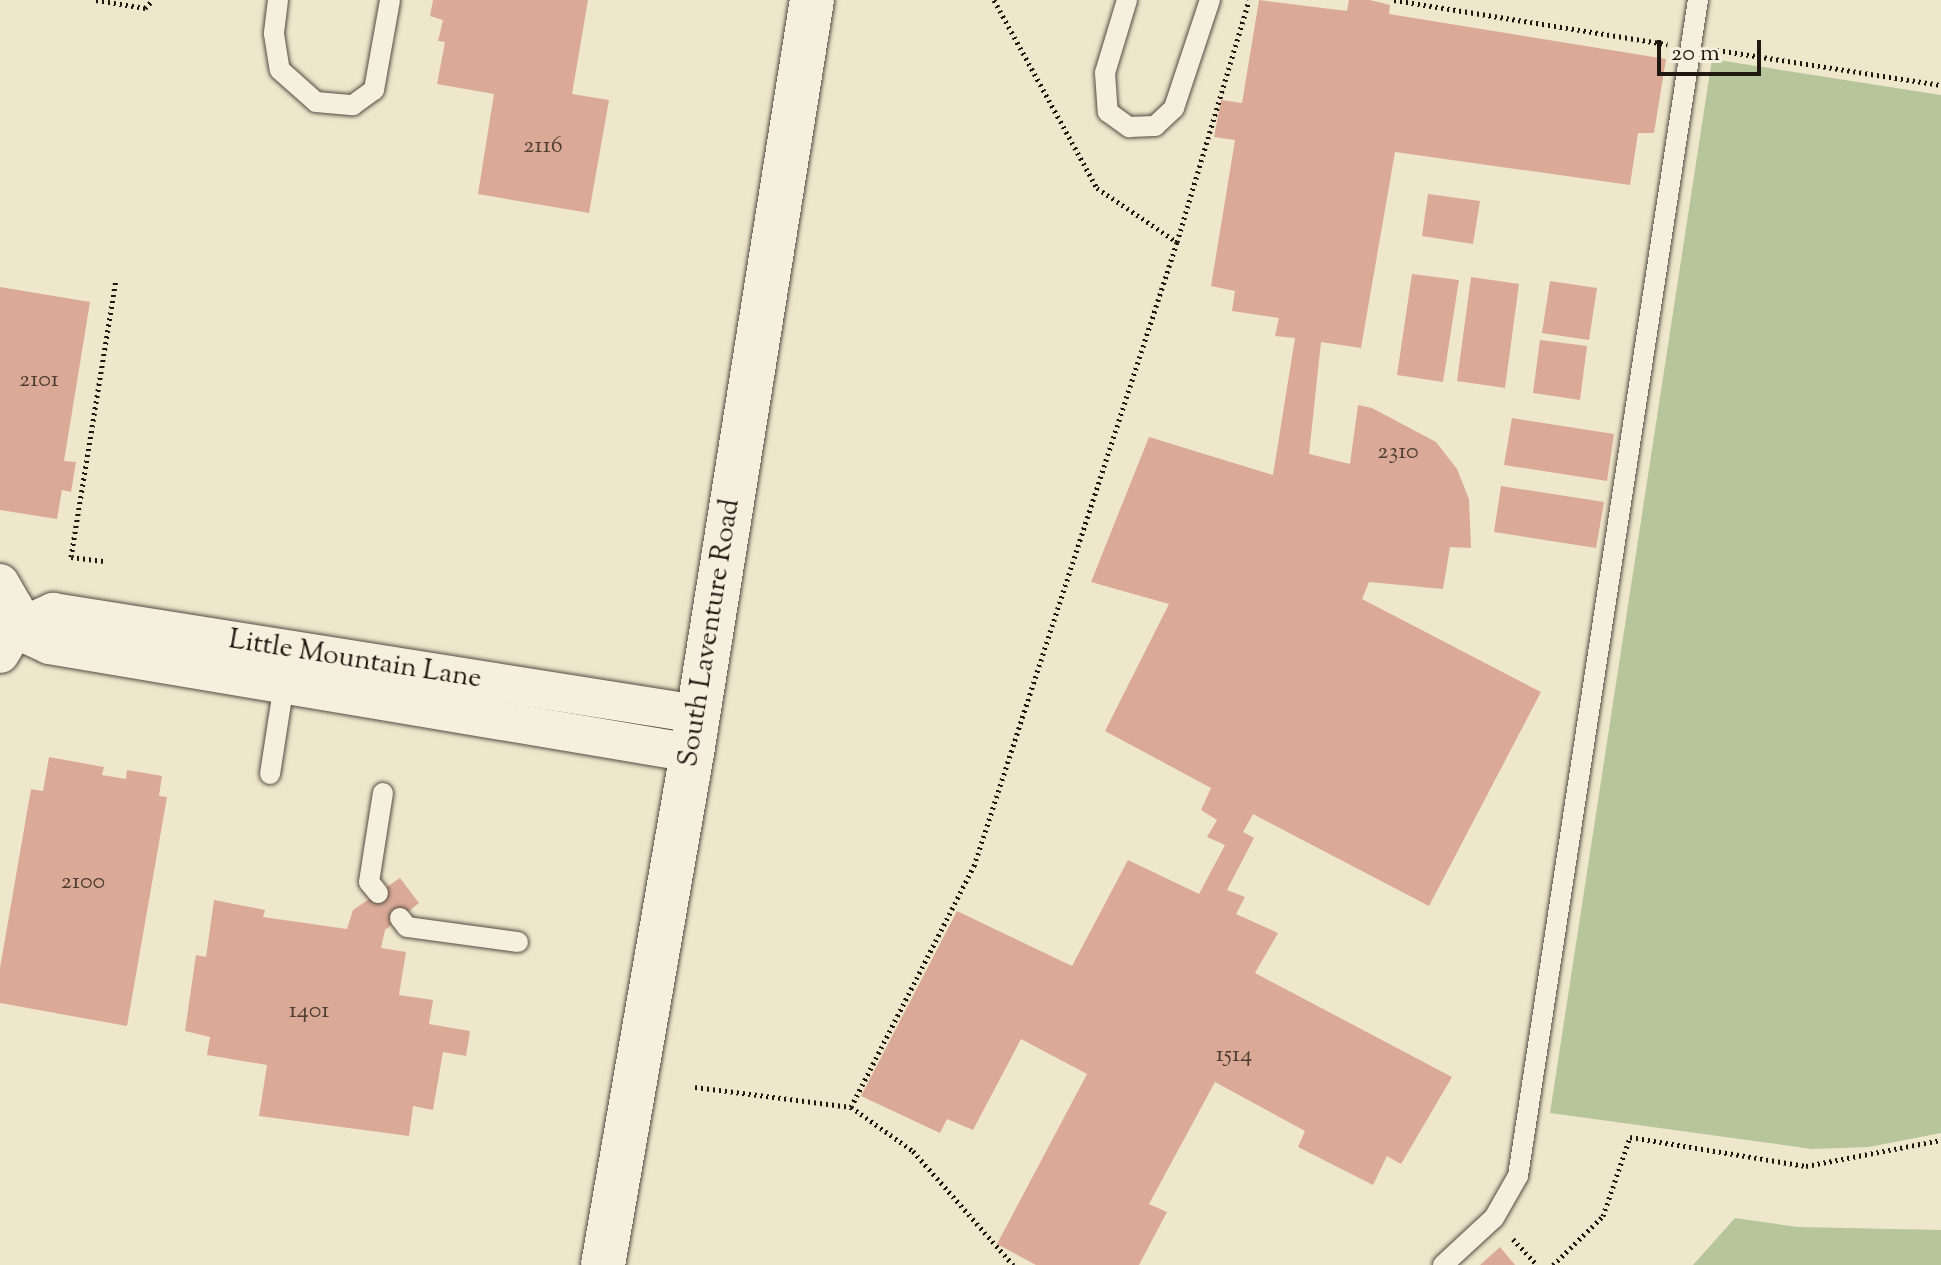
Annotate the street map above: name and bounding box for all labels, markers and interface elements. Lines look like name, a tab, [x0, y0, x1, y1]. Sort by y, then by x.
scale bar	[1661, 24, 1765, 74]
text: 20 m	[1671, 37, 1720, 71]
house number: 2116	[523, 133, 563, 161]
house number: 2101	[19, 367, 59, 395]
house number: 2310	[1377, 439, 1419, 467]
street label: South Laventure Road	[672, 497, 748, 769]
street label: Little Mountain Lane	[226, 623, 484, 697]
house number: 2100	[61, 869, 105, 897]
house number: 1401	[289, 998, 329, 1026]
house number: 1514	[1216, 1042, 1252, 1070]

